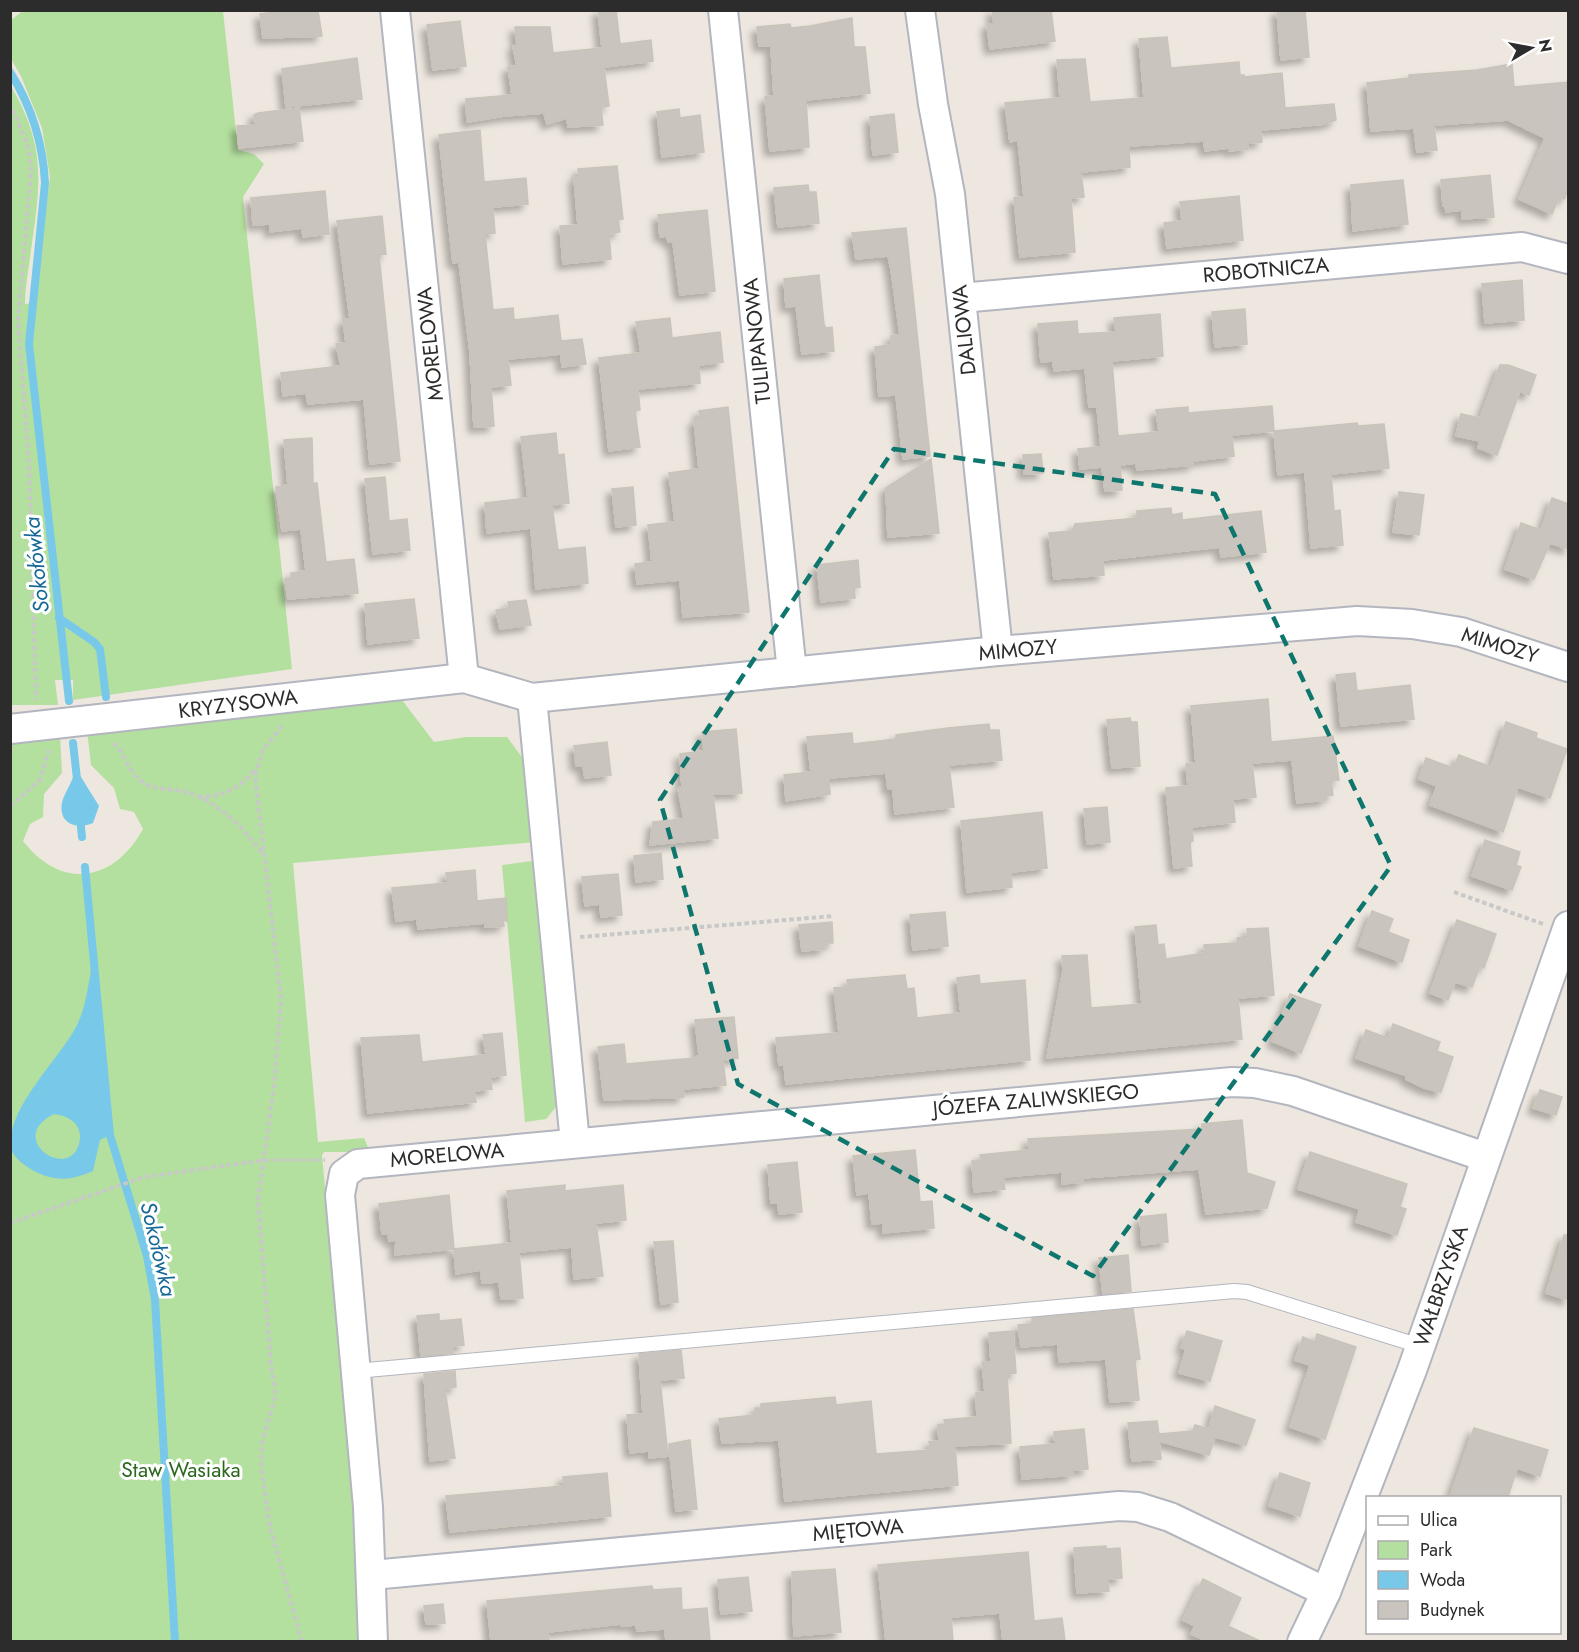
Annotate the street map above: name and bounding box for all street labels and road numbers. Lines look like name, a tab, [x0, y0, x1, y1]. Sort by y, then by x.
street label: ROBOTNICZA	[1202, 250, 1330, 290]
street label: TULIPANOWA	[735, 277, 779, 405]
street label: DALIOWA	[944, 283, 984, 377]
street label: MORELOWA	[409, 285, 451, 402]
street label: MIMOZY	[1458, 619, 1542, 671]
street label: MIMOZY	[977, 632, 1059, 668]
street label: KRYZYSOWA	[177, 682, 299, 726]
street label: JÓZEFA ZALIWSKIEGO	[929, 1076, 1140, 1124]
street label: MORELOWA	[389, 1135, 505, 1175]
street label: WAŁBRZYSKA	[1406, 1221, 1476, 1351]
street label: MIĘTOWA	[811, 1511, 905, 1549]

